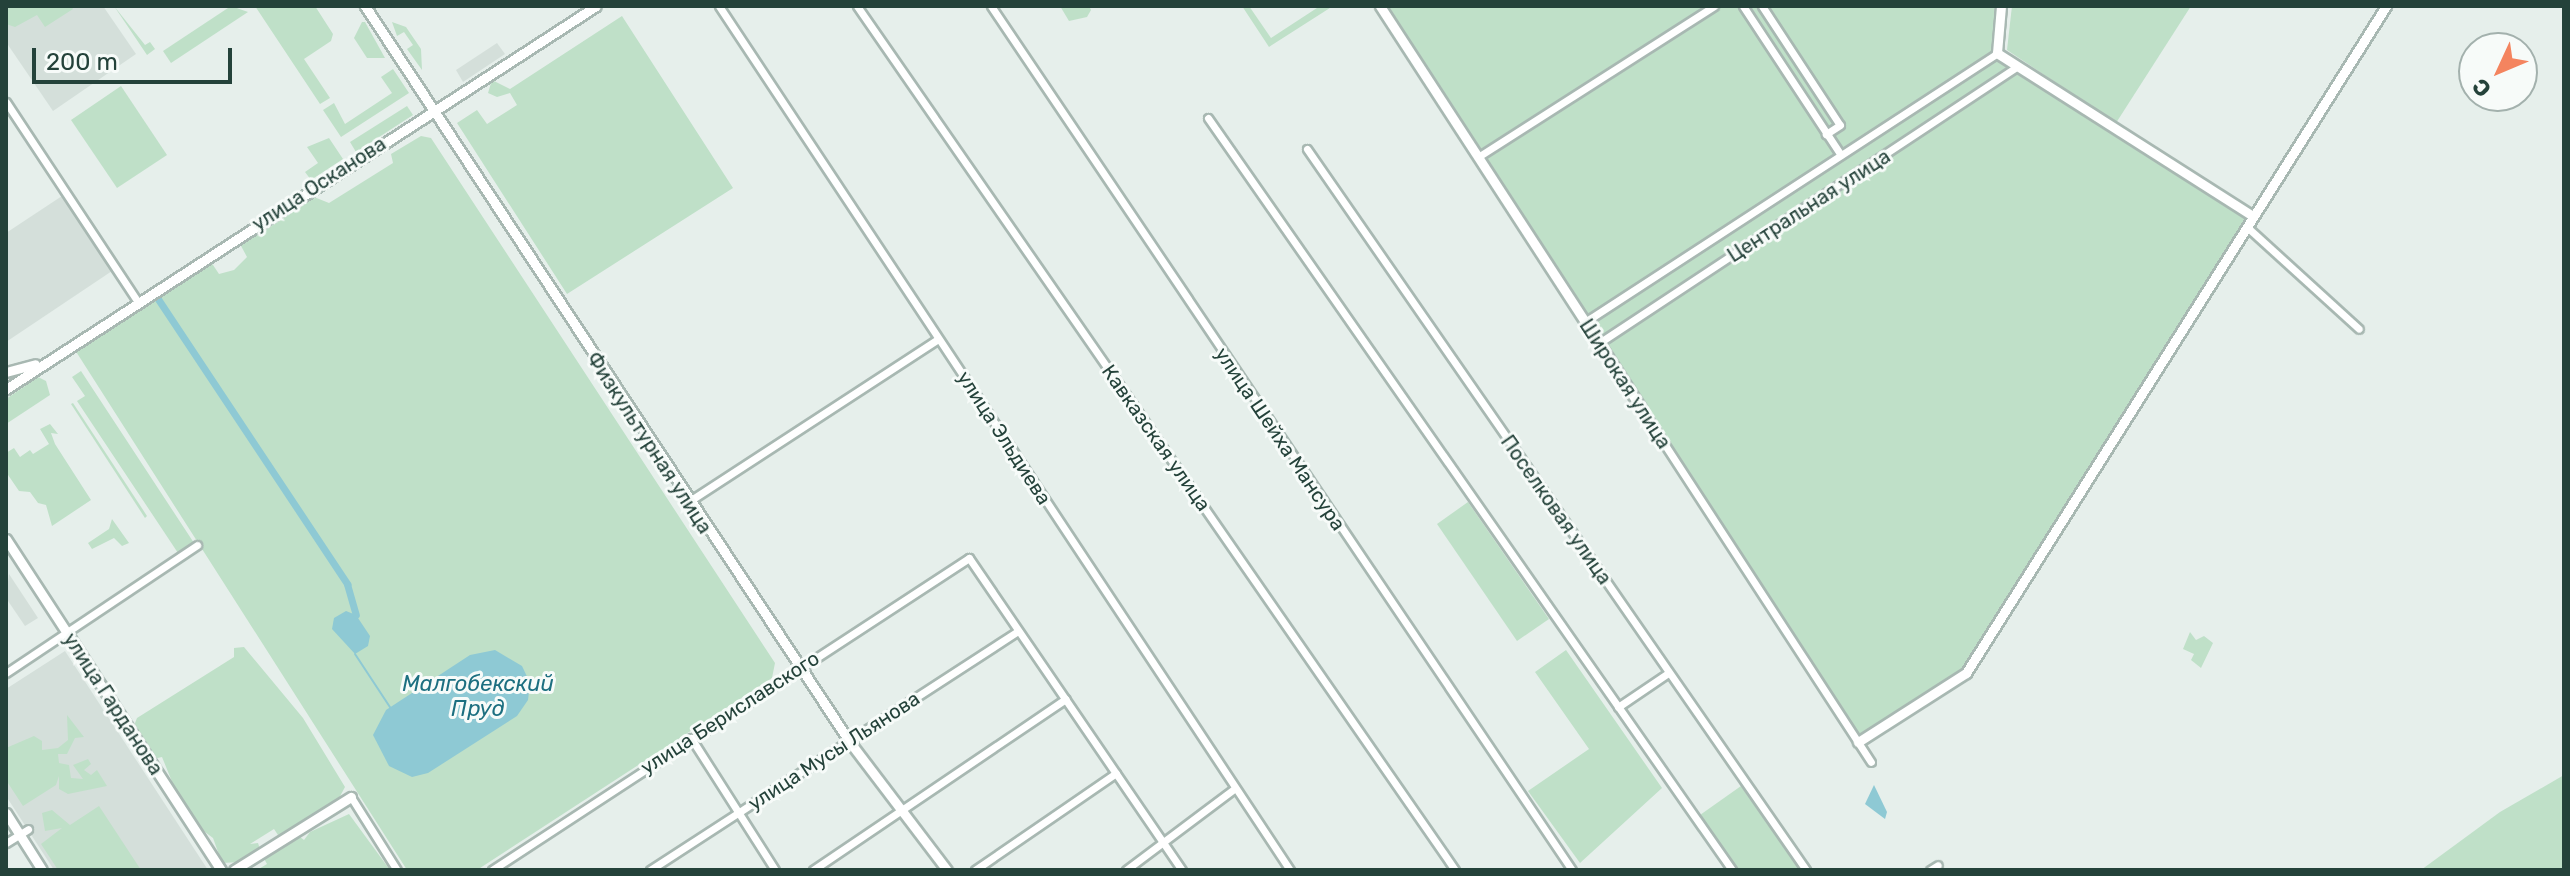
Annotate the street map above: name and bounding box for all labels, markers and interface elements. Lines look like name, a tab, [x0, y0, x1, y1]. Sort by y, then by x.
scale bar	[36, 32, 236, 82]
north arrow	[2458, 32, 2538, 112]
text: 200 m	[46, 48, 118, 76]
text: С	[2467, 73, 2497, 103]
street label: улица Осканова	[248, 132, 390, 236]
street label: Центральная улица	[1723, 144, 1895, 268]
street label: Широкая улица	[1574, 315, 1676, 453]
street label: улица Шейха Мансура	[1210, 343, 1350, 535]
street label: Физкультурная улица	[581, 348, 717, 538]
street label: Кавказская улица	[1097, 360, 1215, 516]
street label: улица Эльдиева	[952, 367, 1056, 509]
street label: Поселковая улица	[1495, 431, 1617, 589]
street label: улица Гарданова	[58, 628, 168, 780]
street label: улица Бериславского	[636, 646, 824, 780]
water label: Малгобекский Пруд	[402, 670, 554, 722]
street label: улица Мусы Льянова	[744, 686, 924, 816]

